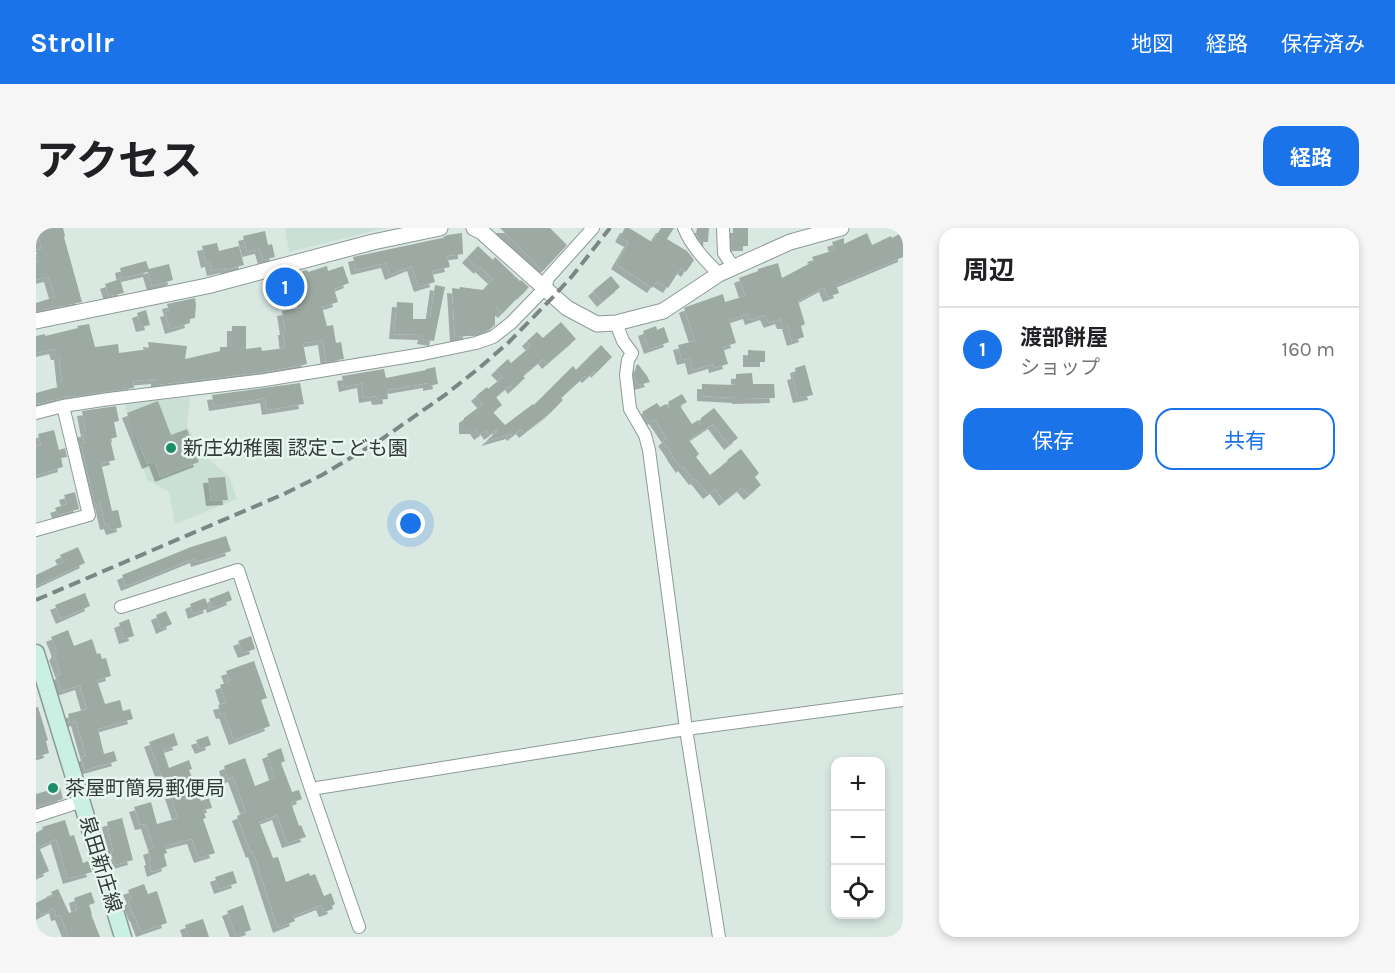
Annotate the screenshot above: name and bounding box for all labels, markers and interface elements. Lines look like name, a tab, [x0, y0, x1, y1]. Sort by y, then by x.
text: Strollr	[30, 26, 114, 59]
text: 地図	[1131, 32, 1173, 56]
text: 経路	[1206, 32, 1248, 56]
text: 保存済み	[1281, 32, 1365, 56]
button: 経路	[1263, 126, 1359, 186]
text: アクセス	[36, 136, 202, 186]
text: 周辺	[963, 255, 1015, 286]
pin: 1	[266, 264, 304, 310]
text: 渡部餅屋	[1020, 325, 1108, 351]
text: 1	[979, 338, 986, 361]
text: 160 m	[1282, 338, 1335, 361]
text: ショップ	[1020, 356, 1100, 379]
button: 保存	[963, 408, 1143, 470]
button: 共有	[1155, 408, 1335, 470]
place label: 新庄幼稚園 認定こども園	[183, 437, 408, 460]
marker: 新庄幼稚園 認定こども園	[164, 441, 178, 455]
your location	[396, 509, 425, 538]
map controls	[831, 757, 885, 919]
button: +	[831, 757, 885, 811]
place label: 茶屋町簡易郵便局	[65, 777, 225, 800]
marker: 茶屋町簡易郵便局	[46, 781, 60, 795]
button: −	[831, 811, 885, 865]
street label: 泉田新庄線	[75, 813, 126, 915]
button: locate	[831, 865, 885, 919]

